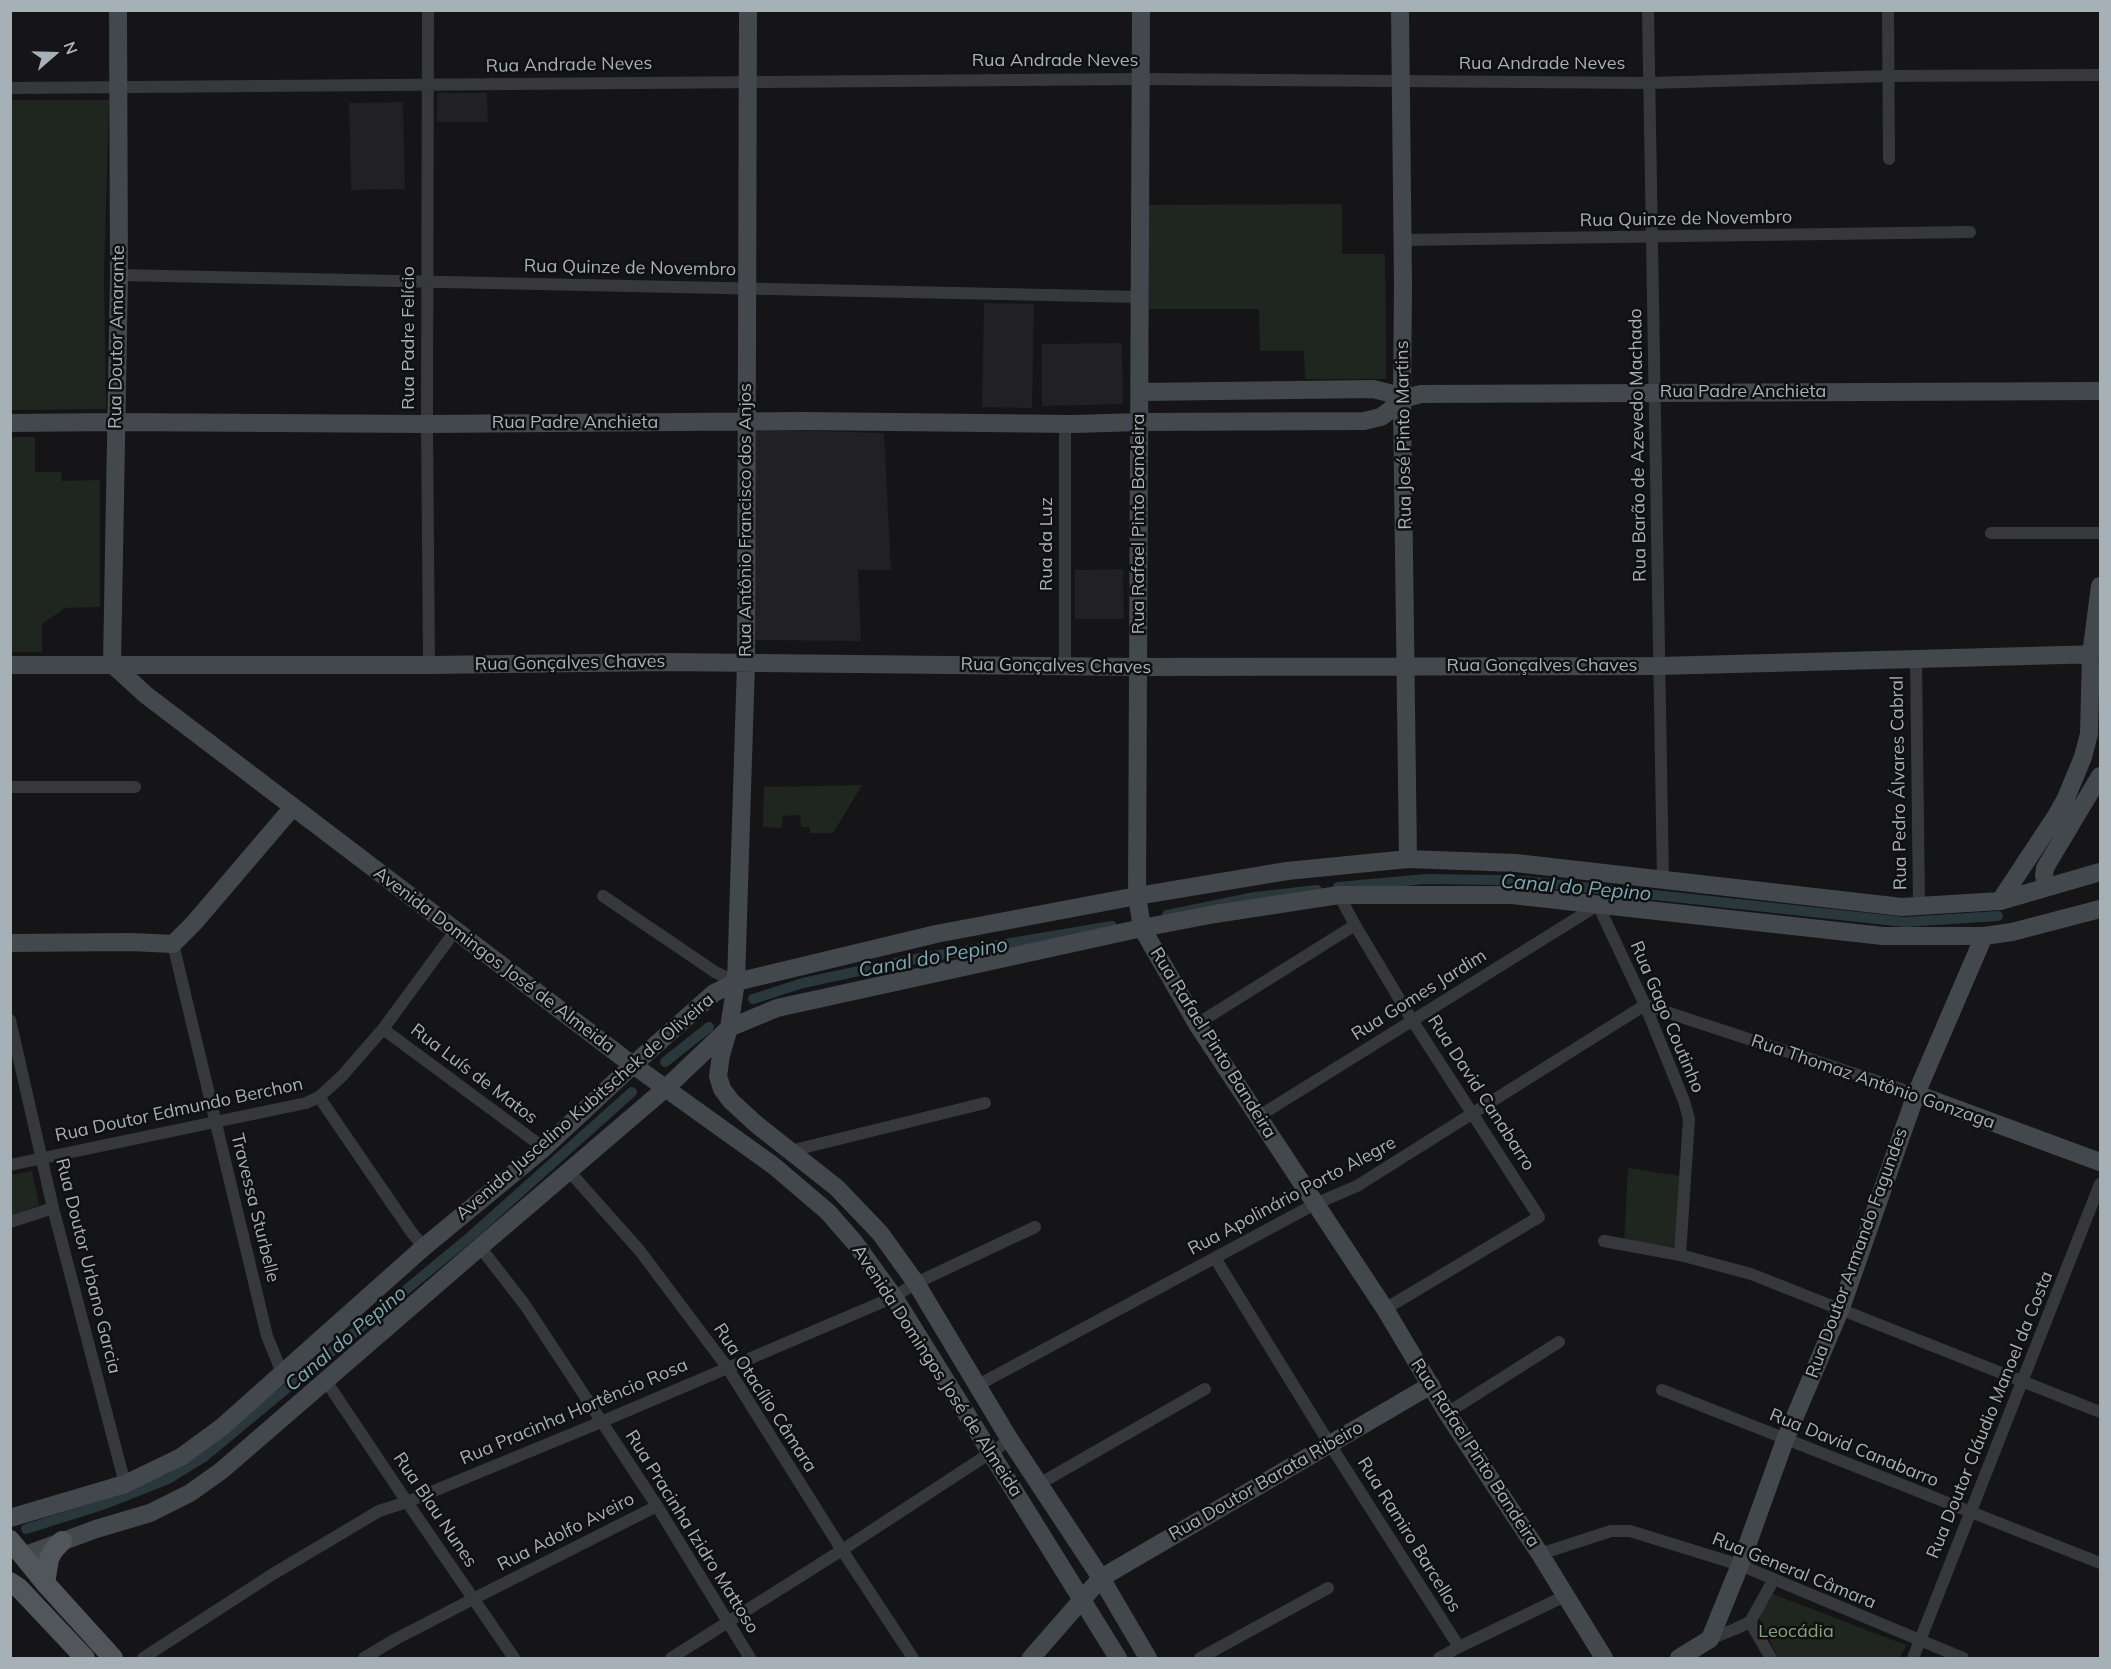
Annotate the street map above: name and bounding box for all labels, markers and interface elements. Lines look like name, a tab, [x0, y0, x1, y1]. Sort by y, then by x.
north arrow	[24, 24, 84, 84]
text: N	[59, 39, 82, 57]
street label: Rua Andrade Neves	[972, 50, 1138, 72]
street label: Rua Andrade Neves	[485, 53, 653, 77]
street label: Rua Andrade Neves	[1459, 53, 1625, 75]
street label: Rua Quinze de Novembro	[1580, 206, 1792, 232]
street label: Rua Doutor Amarante	[105, 245, 129, 429]
street label: Rua Quinze de Novembro	[524, 255, 736, 281]
street label: Rua Padre Felício	[398, 266, 420, 410]
street label: Rua Barão de Azevedo Machado	[1625, 308, 1651, 582]
street label: Rua José Pinto Martins	[1392, 340, 1416, 530]
street label: Rua Padre Anchieta	[1660, 381, 1826, 403]
street label: Rua Antônio Francisco dos Anjos	[735, 383, 757, 657]
street label: Rua Padre Anchieta	[492, 412, 658, 434]
street label: Rua Rafael Pinto Bandeira	[1128, 414, 1150, 634]
street label: Rua da Luz	[1036, 497, 1058, 591]
street label: Rua Gonçalves Chaves	[474, 651, 666, 675]
street label: Rua Gonçalves Chaves	[960, 654, 1152, 678]
street label: Rua Gonçalves Chaves	[1447, 655, 1637, 677]
street label: Rua Pedro Álvares Cabral	[1886, 676, 1912, 890]
street label: Avenida Domingos José de Almeida	[369, 862, 619, 1058]
water label: Canal do Pepino	[1500, 869, 1652, 907]
water label: Canal do Pepino	[857, 933, 1009, 983]
street label: Rua Gago Coutinho	[1625, 938, 1709, 1096]
street label: Rua Rafael Pinto Bandeira	[1145, 944, 1281, 1142]
street label: Rua Gomes Jardim	[1348, 945, 1490, 1045]
street label: Avenida Juscelino Kubitschek de Oliveira	[452, 989, 718, 1225]
street label: Rua David Canabarro	[1423, 1011, 1539, 1175]
street label: Rua Luís de Matos	[406, 1019, 542, 1129]
street label: Rua Thomaz Antônio Gonzaga	[1748, 1030, 1998, 1134]
street label: Rua Doutor Edmundo Berchon	[53, 1073, 305, 1147]
street label: Rua Doutor Armando Fagundes	[1802, 1125, 1912, 1381]
street label: Travessa Sturbelle	[226, 1131, 284, 1285]
street label: Rua Apolinário Porto Alegre	[1184, 1132, 1400, 1260]
street label: Rua Doutor Urbano Garcia	[51, 1156, 125, 1376]
street label: Avenida Domingos José de Almeida	[847, 1241, 1027, 1501]
street label: Rua Doutor Cláudio Manoel da Costa	[1922, 1268, 2058, 1562]
water label: Canal do Pepino	[280, 1281, 412, 1397]
street label: Rua Otacílio Câmara	[709, 1319, 821, 1477]
street label: Rua Pracinha Hortêncio Rosa	[457, 1354, 691, 1470]
street label: Rua Rafael Pinto Bandeira	[1406, 1355, 1544, 1551]
street label: Rua David Canabarro	[1766, 1404, 1942, 1492]
street label: Rua Doutor Barata Ribeiro	[1165, 1417, 1367, 1545]
street label: Rua Pracinha Izidro Mattoso	[620, 1426, 764, 1638]
street label: Rua Blau Nunes	[389, 1448, 481, 1572]
street label: Rua Ramiro Barcellos	[1352, 1453, 1466, 1617]
street label: Rua Adolfo Aveiro	[494, 1488, 638, 1576]
street label: Rua General Câmara	[1709, 1528, 1879, 1614]
park label: Leocádia	[1758, 1621, 1834, 1643]

